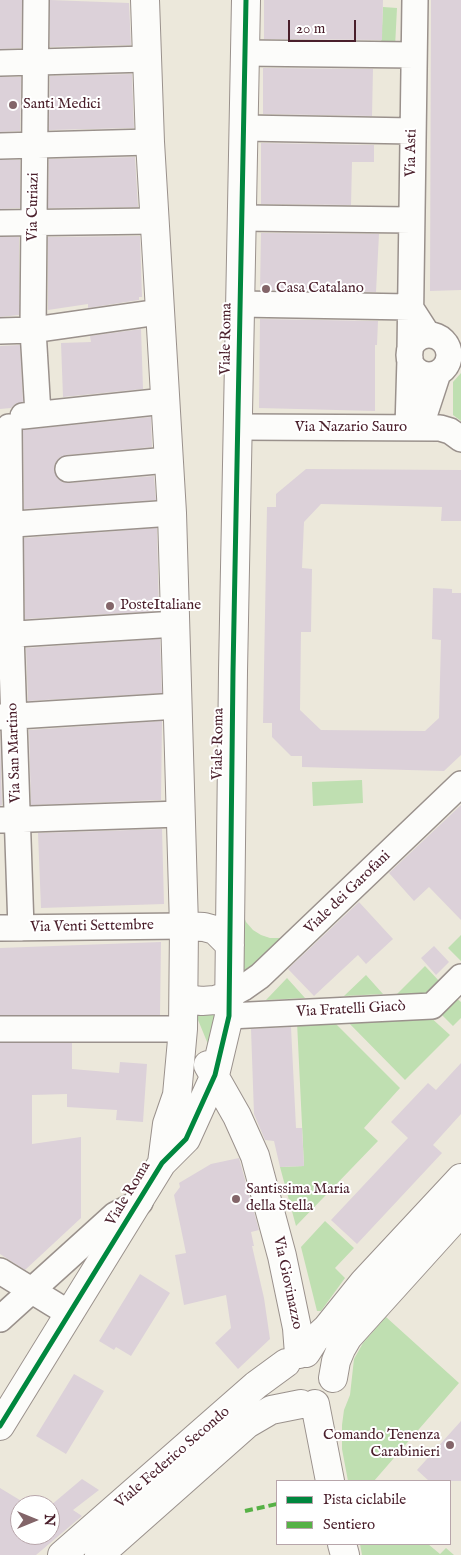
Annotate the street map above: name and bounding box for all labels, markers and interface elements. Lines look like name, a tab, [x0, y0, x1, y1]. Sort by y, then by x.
scale bar	[291, 10, 358, 42]
text: 20 m	[296, 19, 325, 38]
place label: Santi Medici	[23, 96, 101, 114]
marker: Santi Medici	[7, 99, 19, 111]
street label: Via Asti	[403, 129, 421, 177]
street label: Via Curiazi	[24, 172, 44, 242]
place label: Casa Catalano	[276, 280, 364, 298]
marker: Casa Catalano	[260, 283, 272, 295]
street label: Viale Roma	[217, 303, 237, 375]
street label: Via Nazario Sauro	[295, 419, 407, 437]
place label: PosteItaliane	[120, 597, 201, 615]
marker: PosteItaliane	[104, 600, 116, 612]
street label: Via San Martino	[4, 703, 26, 803]
street label: Viale Roma	[209, 708, 229, 780]
street label: Viale dei Garofani	[301, 847, 395, 939]
street label: Via Venti Settembre	[30, 917, 154, 937]
street label: Via Fratelli Giacò	[296, 998, 406, 1022]
street label: Viale Roma	[103, 1159, 155, 1229]
place label: Santissima Maria della Stella	[246, 1181, 350, 1216]
marker: Santissima Maria della Stella	[230, 1193, 242, 1205]
street label: Via Giovinazzo	[268, 1235, 306, 1331]
street label: Viale Federico Secondo	[112, 1403, 234, 1513]
place label: Comando Tenenza Carabinieri	[323, 1427, 440, 1462]
marker: Comando Tenenza Carabinieri	[444, 1439, 456, 1451]
legend	[276, 1480, 451, 1545]
text: Pista ciclabile	[323, 1490, 406, 1509]
north arrow	[10, 1495, 60, 1545]
text: N	[40, 1514, 58, 1526]
text: Sentiero	[323, 1515, 375, 1534]

